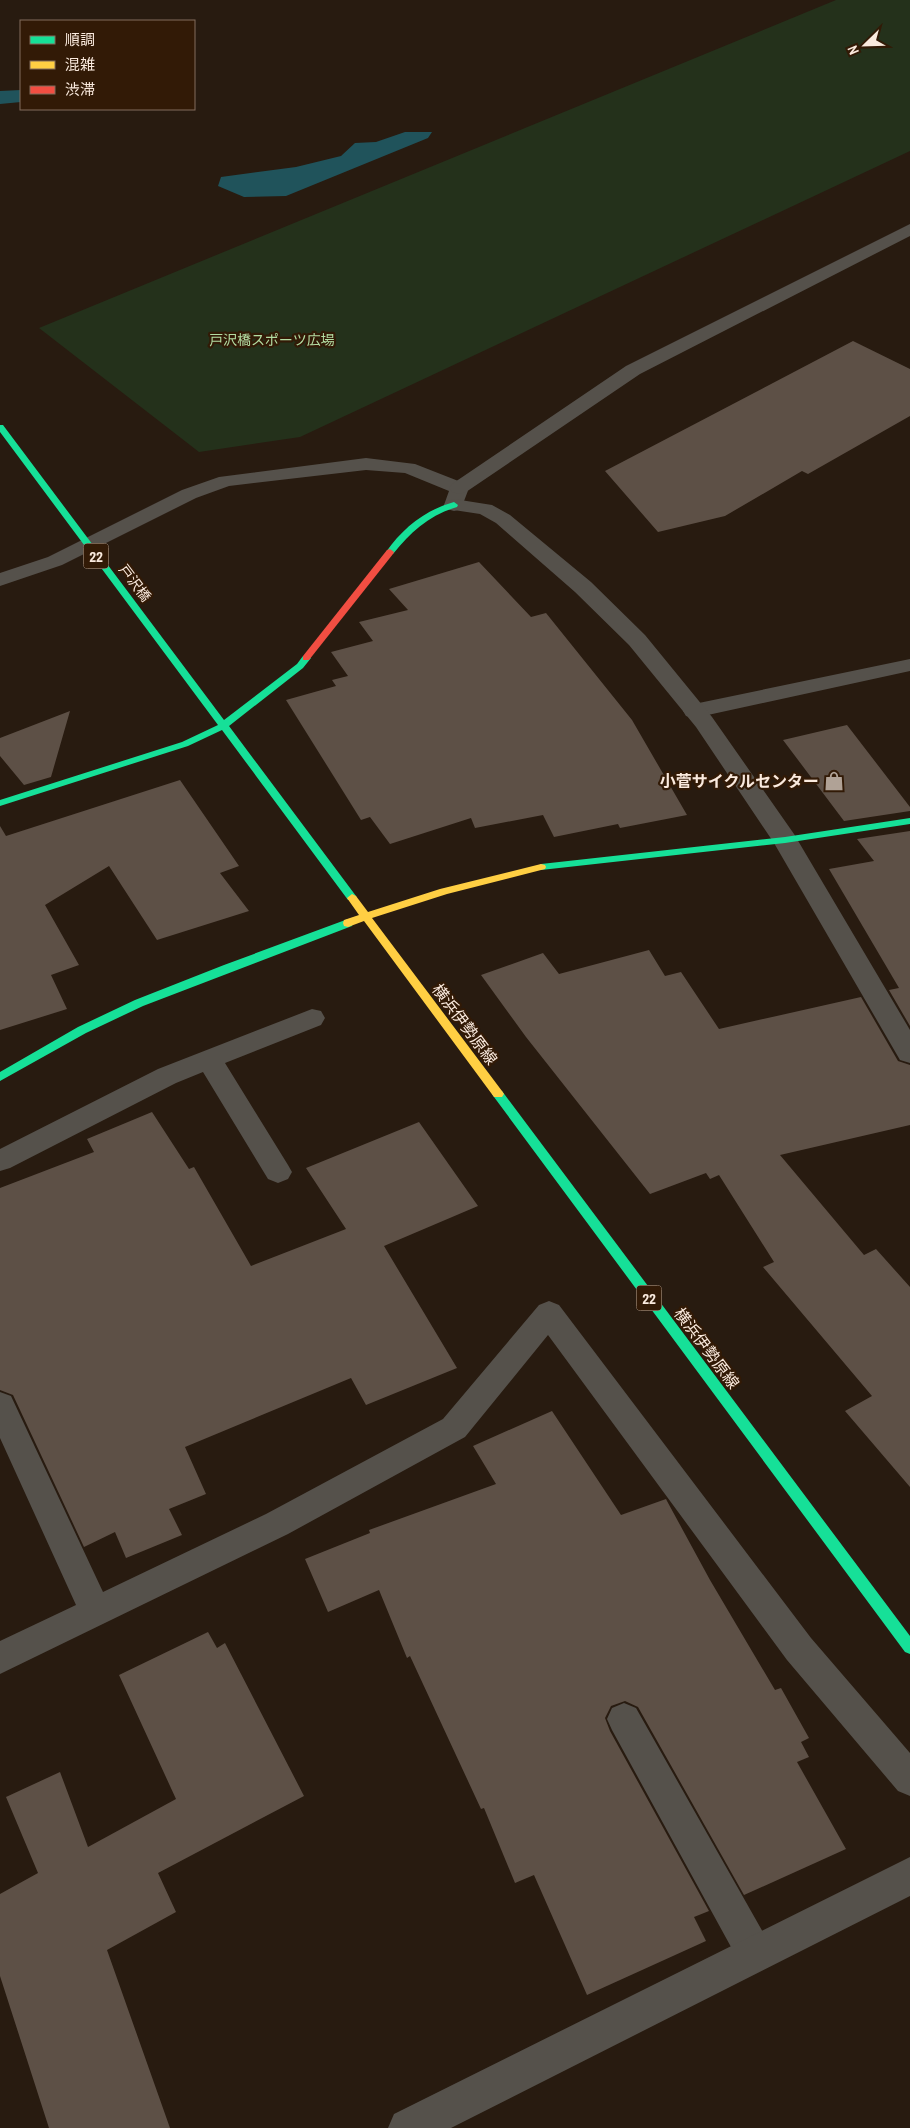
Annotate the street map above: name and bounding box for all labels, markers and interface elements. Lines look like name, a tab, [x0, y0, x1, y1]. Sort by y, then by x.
legend	[20, 20, 195, 110]
north arrow	[840, 20, 890, 70]
text: 順調	[65, 29, 95, 50]
text: N	[843, 43, 863, 57]
text: 混雑	[65, 54, 95, 75]
text: 渋滞	[65, 79, 95, 100]
park label: 戸沢橋スポーツ広場	[209, 331, 335, 349]
road number: 22	[84, 544, 108, 568]
street label: 戸沢橋	[115, 561, 155, 605]
place label: 小菅サイクルセンター	[660, 770, 819, 792]
shop icon: 小菅サイクルセンター	[823, 770, 845, 792]
street label: 横浜伊勢原線	[427, 979, 503, 1069]
road number: 22	[636, 1286, 662, 1310]
street label: 横浜伊勢原線	[669, 1303, 745, 1393]

